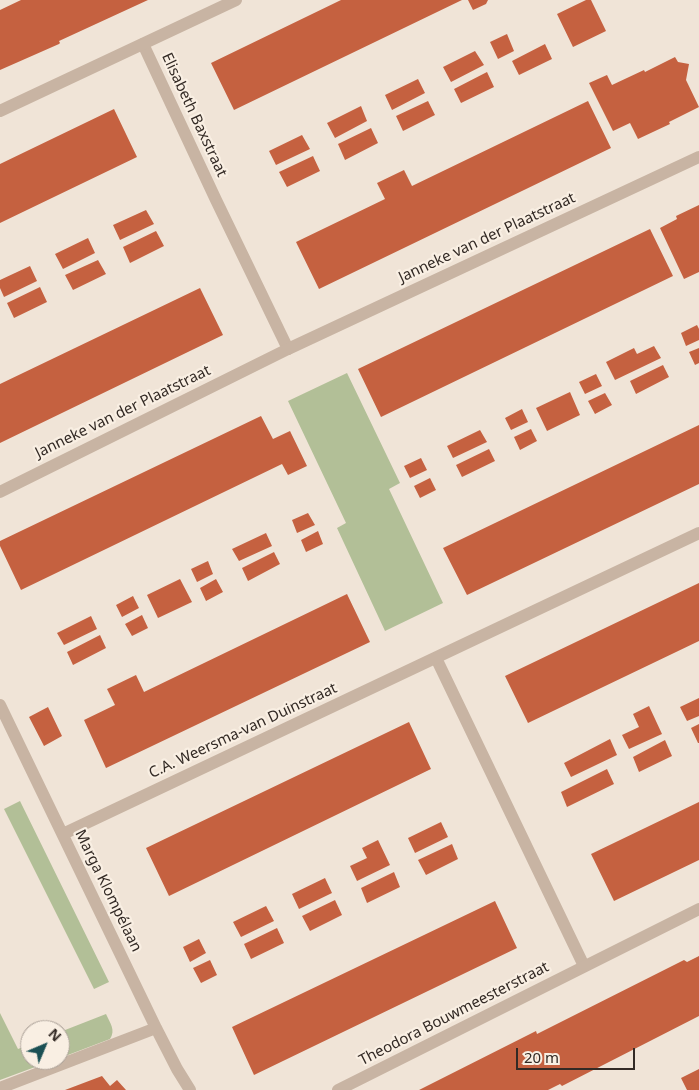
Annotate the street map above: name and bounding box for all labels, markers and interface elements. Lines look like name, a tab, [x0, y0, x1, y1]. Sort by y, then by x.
street label: Elisabeth Baxstraat	[157, 50, 231, 180]
street label: Janneke van der Plaatstraat	[396, 189, 578, 287]
street label: Janneke van der Plaatstraat	[32, 362, 214, 462]
street label: C.A. Weersma-van Duinstraat	[146, 679, 340, 783]
street label: Marga Klompélaan	[71, 827, 145, 955]
street label: Theodora Bouwmeesterstraat	[356, 958, 552, 1070]
north arrow	[20, 1020, 70, 1070]
text: N	[45, 1024, 66, 1045]
scale bar	[519, 1038, 638, 1070]
text: 20 m	[524, 1047, 559, 1067]

